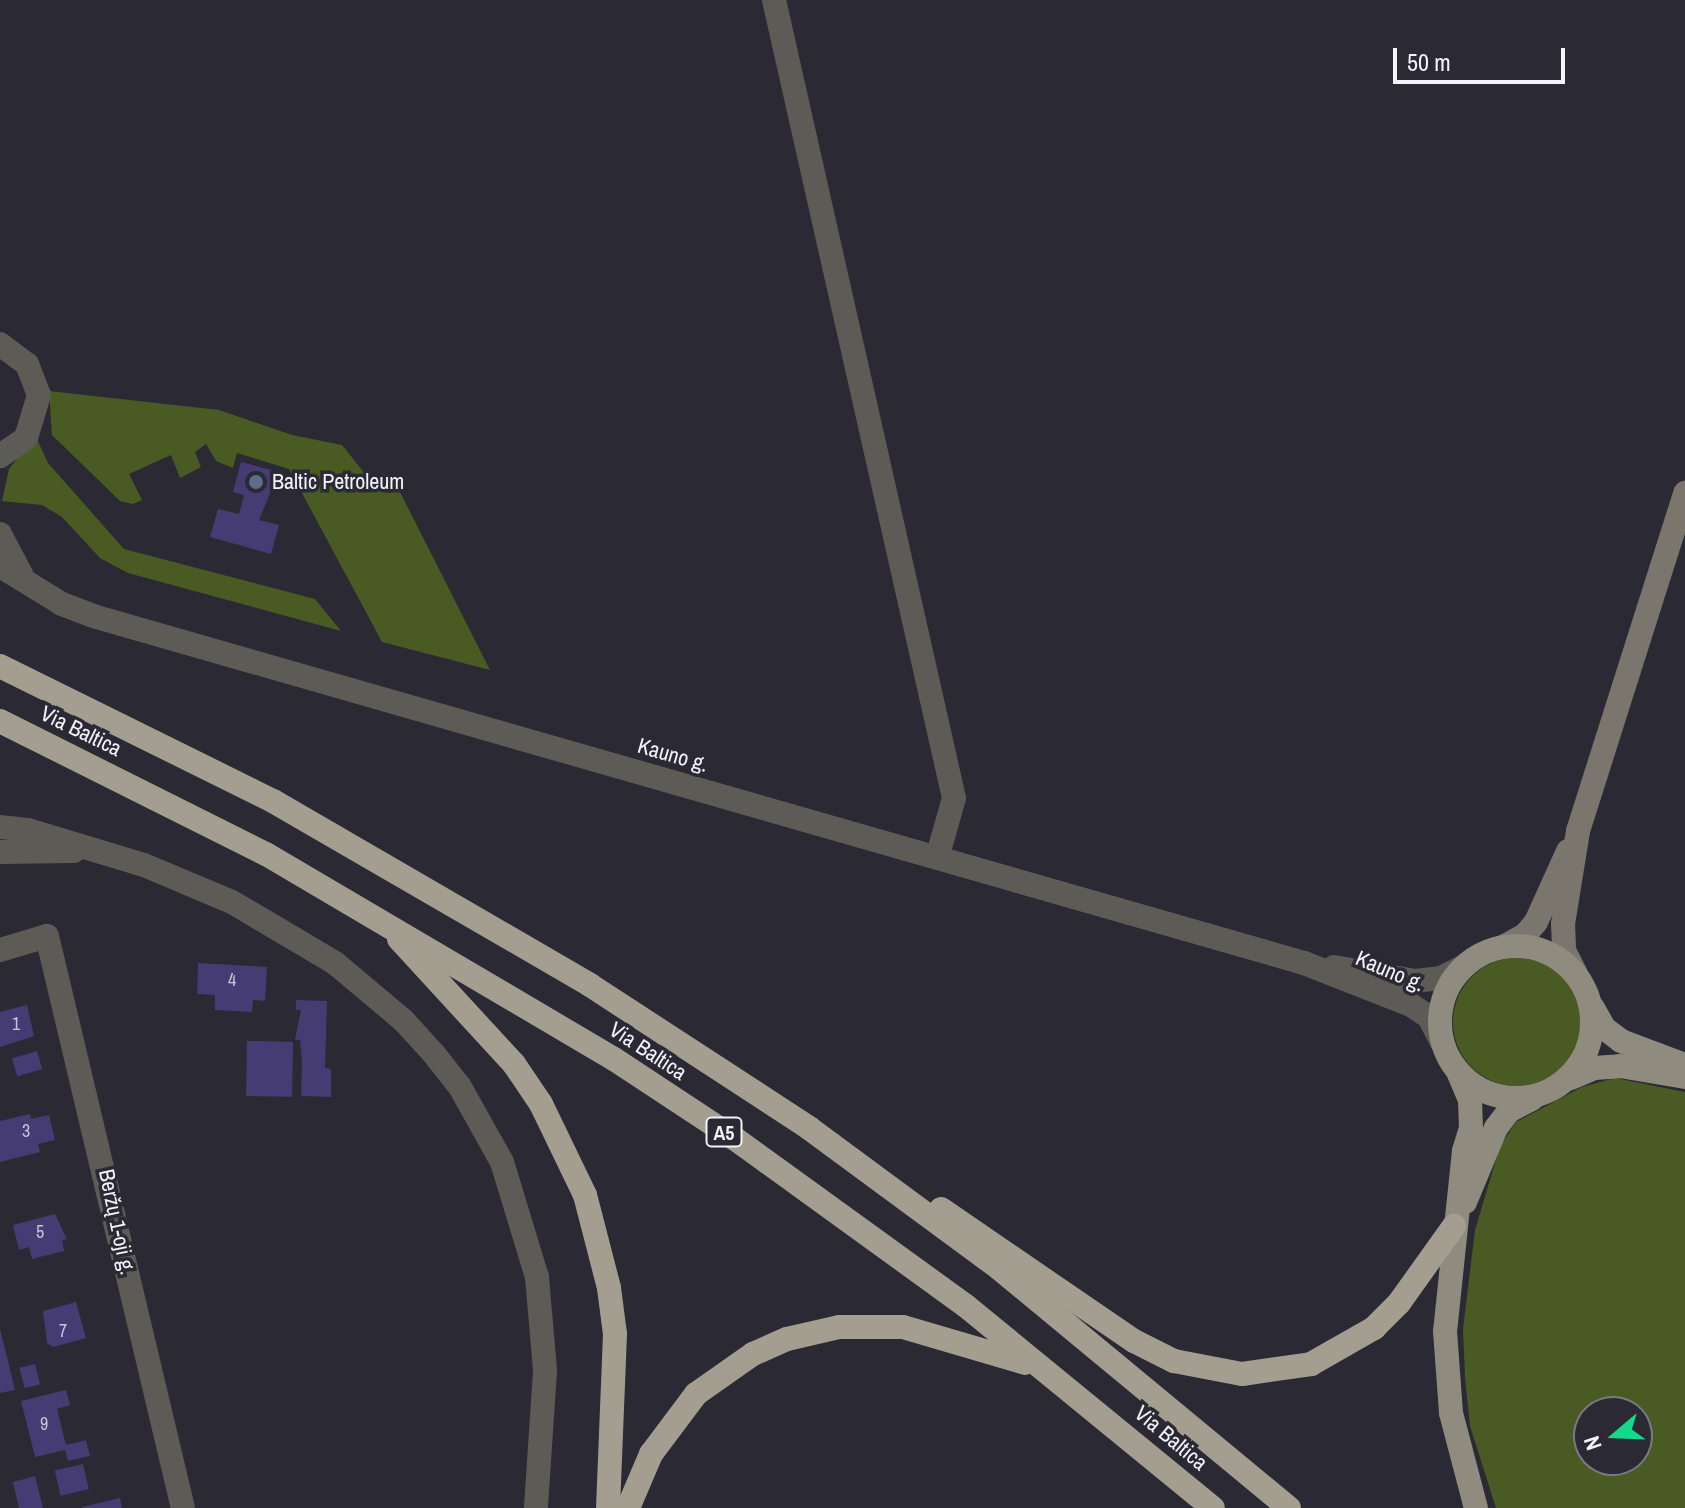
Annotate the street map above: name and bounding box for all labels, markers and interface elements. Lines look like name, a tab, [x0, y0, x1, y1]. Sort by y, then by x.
scale bar	[1397, 32, 1569, 82]
text: 50 m	[1407, 46, 1451, 78]
place label: Baltic Petroleum	[272, 469, 404, 495]
marker: Baltic Petroleum	[247, 473, 265, 491]
street label: Via Baltica	[36, 700, 126, 762]
street label: Kauno g.	[635, 732, 711, 778]
street label: Kauno g.	[1352, 945, 1428, 997]
house number: 4	[228, 969, 236, 991]
house number: 1	[12, 1013, 20, 1035]
street label: Via Baltica	[604, 1016, 692, 1086]
road number: A5	[704, 1116, 744, 1148]
house number: 3	[22, 1120, 30, 1142]
street label: Beržų 1-oji g.	[93, 1167, 141, 1277]
house number: 5	[36, 1221, 44, 1243]
house number: 7	[59, 1320, 67, 1342]
north arrow	[1573, 1396, 1653, 1476]
street label: Via Baltica	[1129, 1400, 1213, 1476]
house number: 9	[40, 1413, 48, 1435]
text: N	[1576, 1432, 1609, 1454]

